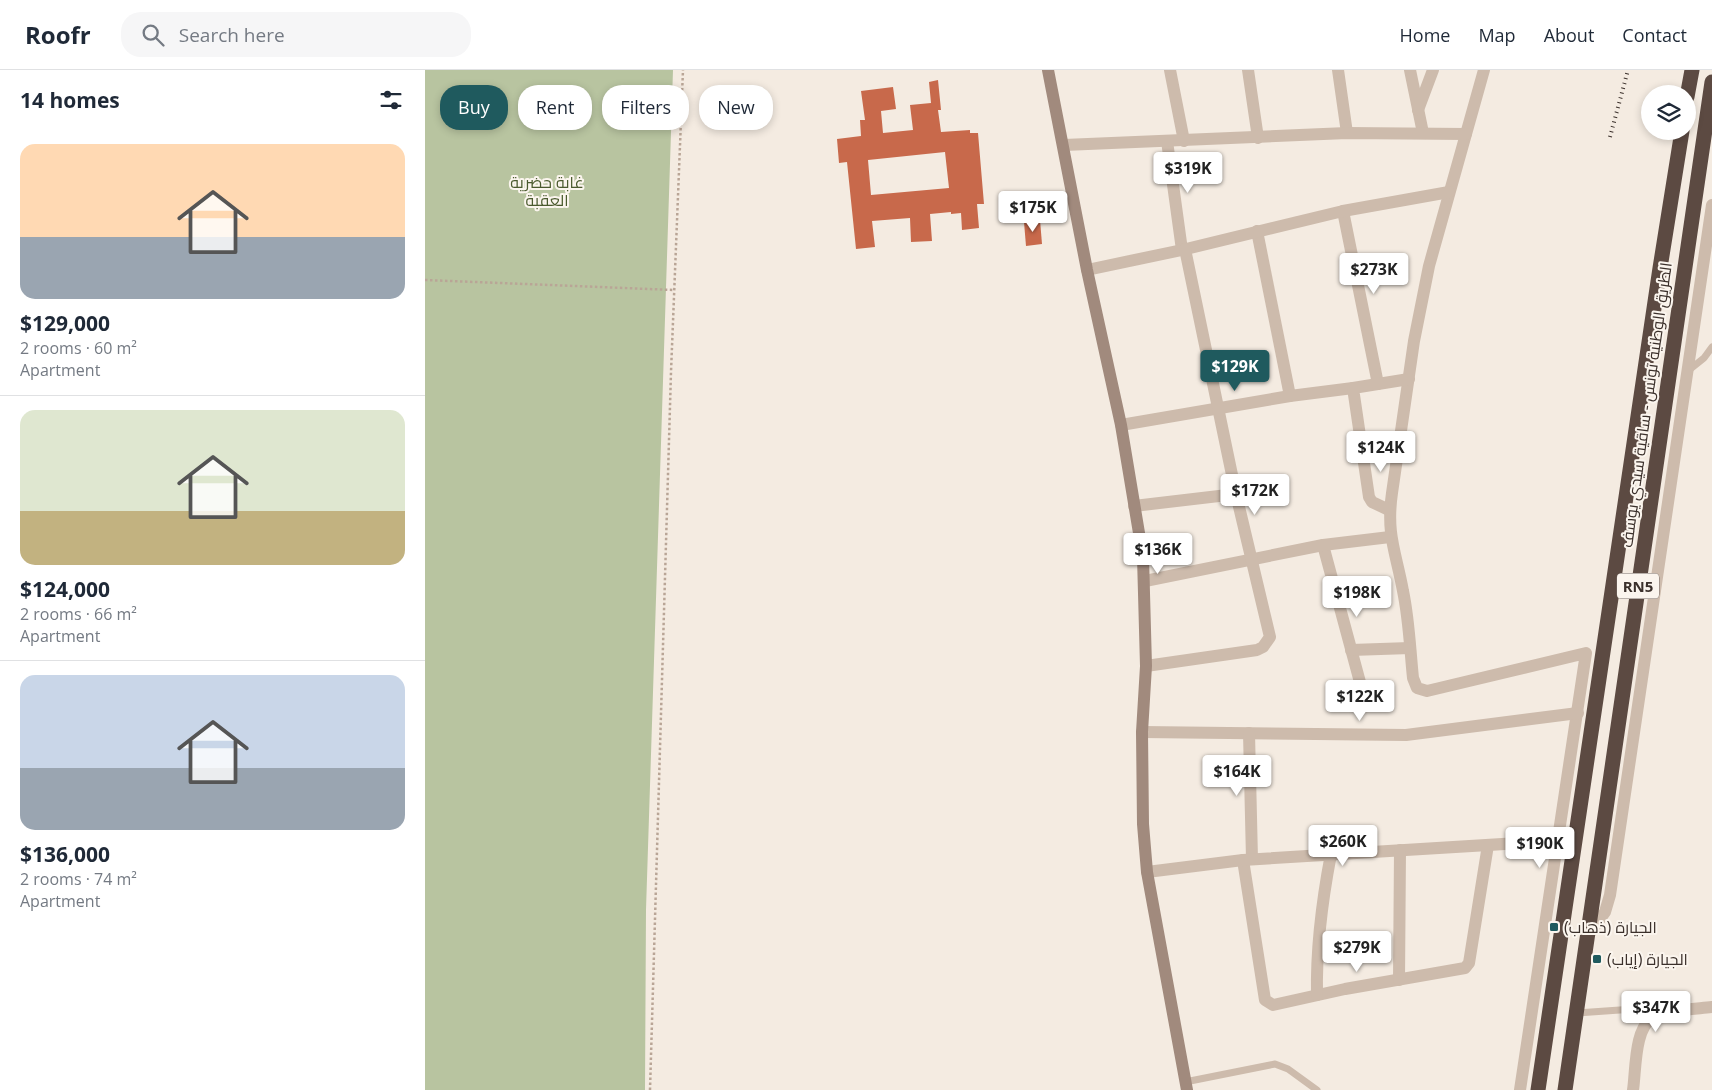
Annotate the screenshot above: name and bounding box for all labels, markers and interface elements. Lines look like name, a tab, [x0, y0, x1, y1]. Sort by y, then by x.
search box	[121, 12, 471, 57]
text: Roofr	[25, 18, 91, 51]
icon: search	[139, 21, 167, 49]
text: Search here	[179, 22, 285, 48]
text: Home	[1400, 23, 1450, 47]
text: Map	[1478, 23, 1516, 47]
text: About	[1544, 23, 1594, 47]
text: Contact	[1622, 23, 1687, 47]
chip: Buy	[440, 85, 508, 130]
chip: Rent	[518, 85, 592, 130]
chip: Filters	[602, 85, 689, 130]
chip: New	[699, 85, 773, 130]
map controls	[1641, 85, 1696, 140]
button: layers	[1641, 85, 1696, 140]
text: 14 homes	[20, 86, 120, 114]
icon: filters	[377, 86, 405, 114]
pin: $319K	[1153, 152, 1223, 194]
text: $319K	[1164, 157, 1212, 179]
park label: غابة حضرية العقبة	[510, 171, 584, 211]
icon: home	[168, 177, 258, 267]
pin: $175K	[998, 190, 1068, 233]
text: $175K	[1009, 196, 1057, 218]
pin: $273K	[1339, 252, 1409, 295]
text: $273K	[1350, 258, 1398, 280]
street label: الطريق الوطنية تونس - ساقية سيدي يوسف	[1615, 261, 1680, 549]
text: $129,000	[20, 309, 110, 337]
text: 2 rooms · 60 m²	[20, 337, 137, 359]
pin: $129K	[1200, 350, 1270, 392]
text: $129K	[1211, 355, 1259, 377]
text: Apartment	[20, 359, 100, 381]
pin: $124K	[1346, 430, 1416, 473]
text: $124K	[1357, 436, 1405, 458]
icon: home	[168, 442, 258, 532]
pin: $172K	[1220, 474, 1290, 516]
text: $172K	[1231, 479, 1279, 501]
pin: $136K	[1123, 532, 1193, 575]
text: $136K	[1134, 538, 1182, 560]
road number: RN5	[1617, 574, 1659, 598]
text: $124,000	[20, 575, 110, 603]
pin: $198K	[1322, 576, 1392, 618]
text: $198K	[1333, 581, 1381, 603]
text: 2 rooms · 66 m²	[20, 603, 137, 625]
text: Apartment	[20, 625, 100, 647]
pin: $122K	[1325, 680, 1395, 722]
text: $122K	[1336, 685, 1384, 707]
icon: home	[168, 707, 258, 797]
pin: $164K	[1202, 754, 1272, 797]
text: $164K	[1213, 760, 1261, 782]
pin: $260K	[1308, 824, 1378, 867]
pin: $190K	[1505, 826, 1575, 869]
text: $260K	[1319, 830, 1367, 852]
text: $190K	[1516, 832, 1564, 854]
text: $136,000	[20, 840, 110, 868]
text: 2 rooms · 74 m²	[20, 868, 137, 890]
text: Apartment	[20, 890, 100, 912]
place label: الجيارة (ذهاب)	[1564, 916, 1657, 938]
marker: الجيارة (ذهاب)	[1548, 921, 1560, 933]
pin: $279K	[1322, 930, 1392, 973]
text: $279K	[1333, 936, 1381, 958]
place label: الجيارة (إياب)	[1607, 948, 1688, 970]
marker: الجيارة (إياب)	[1591, 953, 1603, 965]
pin: $347K	[1621, 990, 1691, 1033]
text: $347K	[1632, 996, 1680, 1018]

